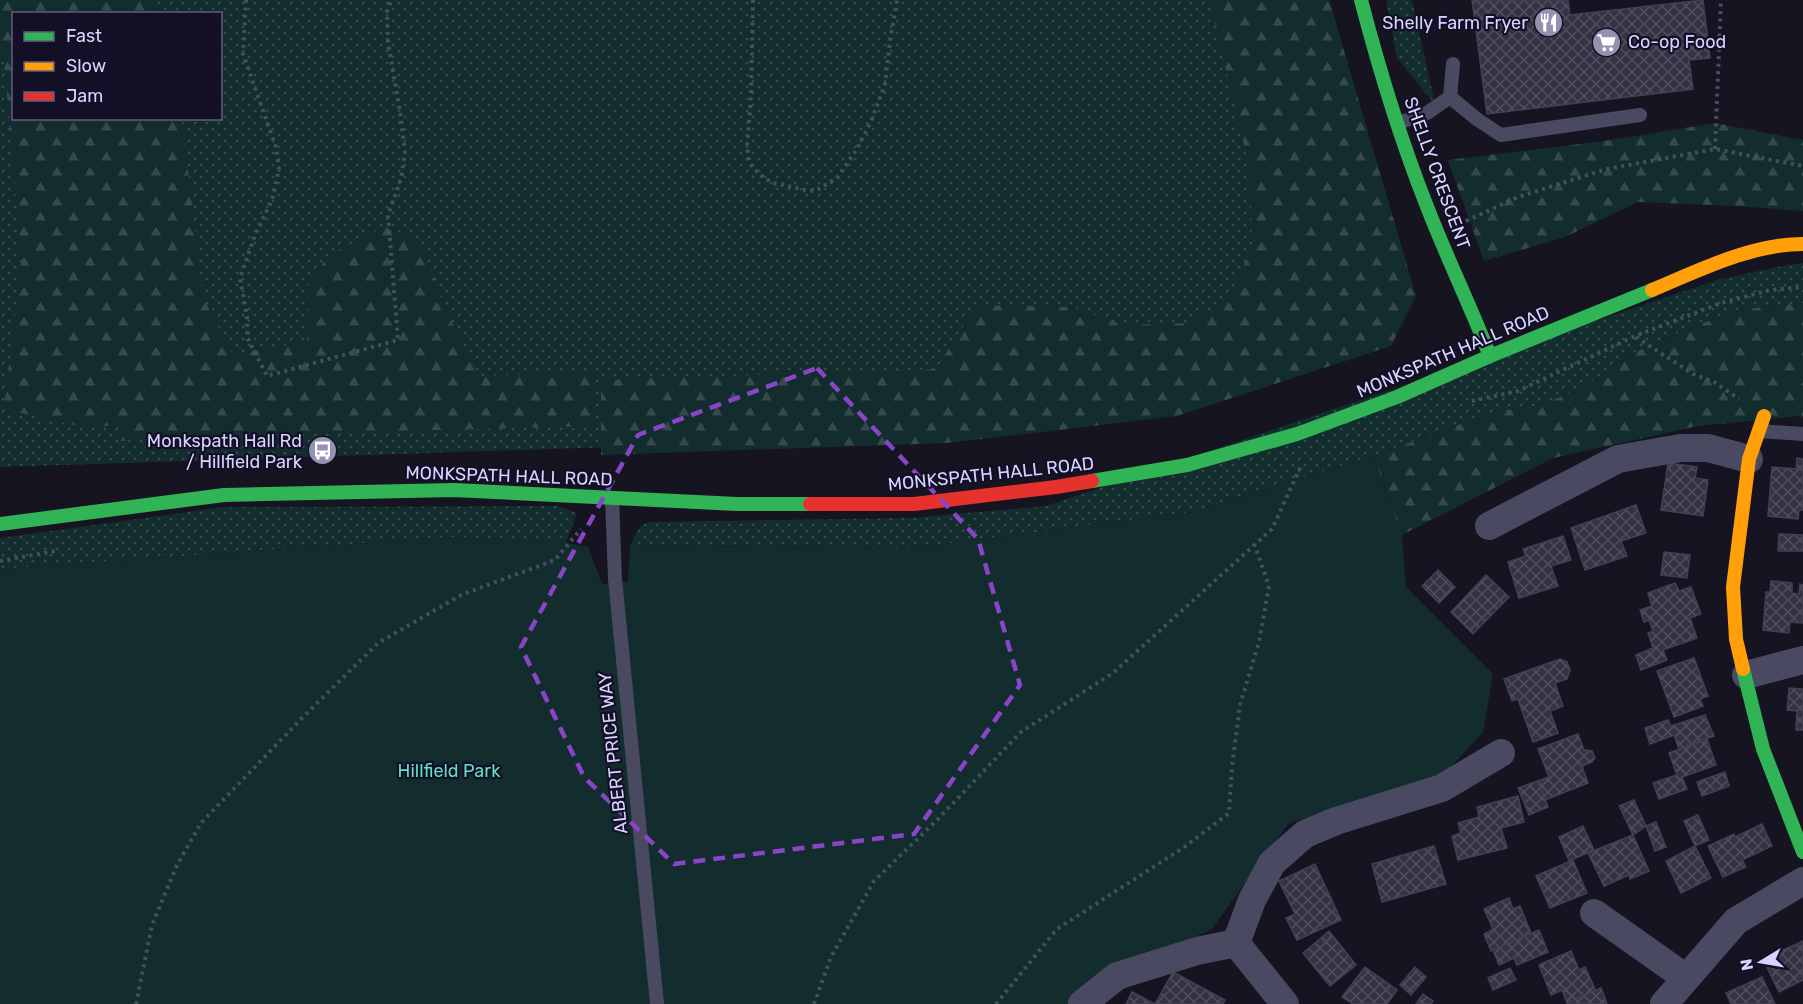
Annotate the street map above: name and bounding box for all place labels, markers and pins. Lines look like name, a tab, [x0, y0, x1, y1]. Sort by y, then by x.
restaurant icon: Shelly Farm Fryer	[1533, 7, 1565, 39]
place label: Shelly Farm Fryer	[1382, 12, 1528, 34]
supermarket icon: Co-op Food	[1591, 26, 1623, 58]
place label: Co-op Food	[1628, 31, 1726, 53]
place label: Monkspath Hall Rd / Hillfield Park	[147, 430, 303, 473]
bus stop icon: Monkspath Hall Rd / Hillfield Park	[307, 435, 339, 467]

